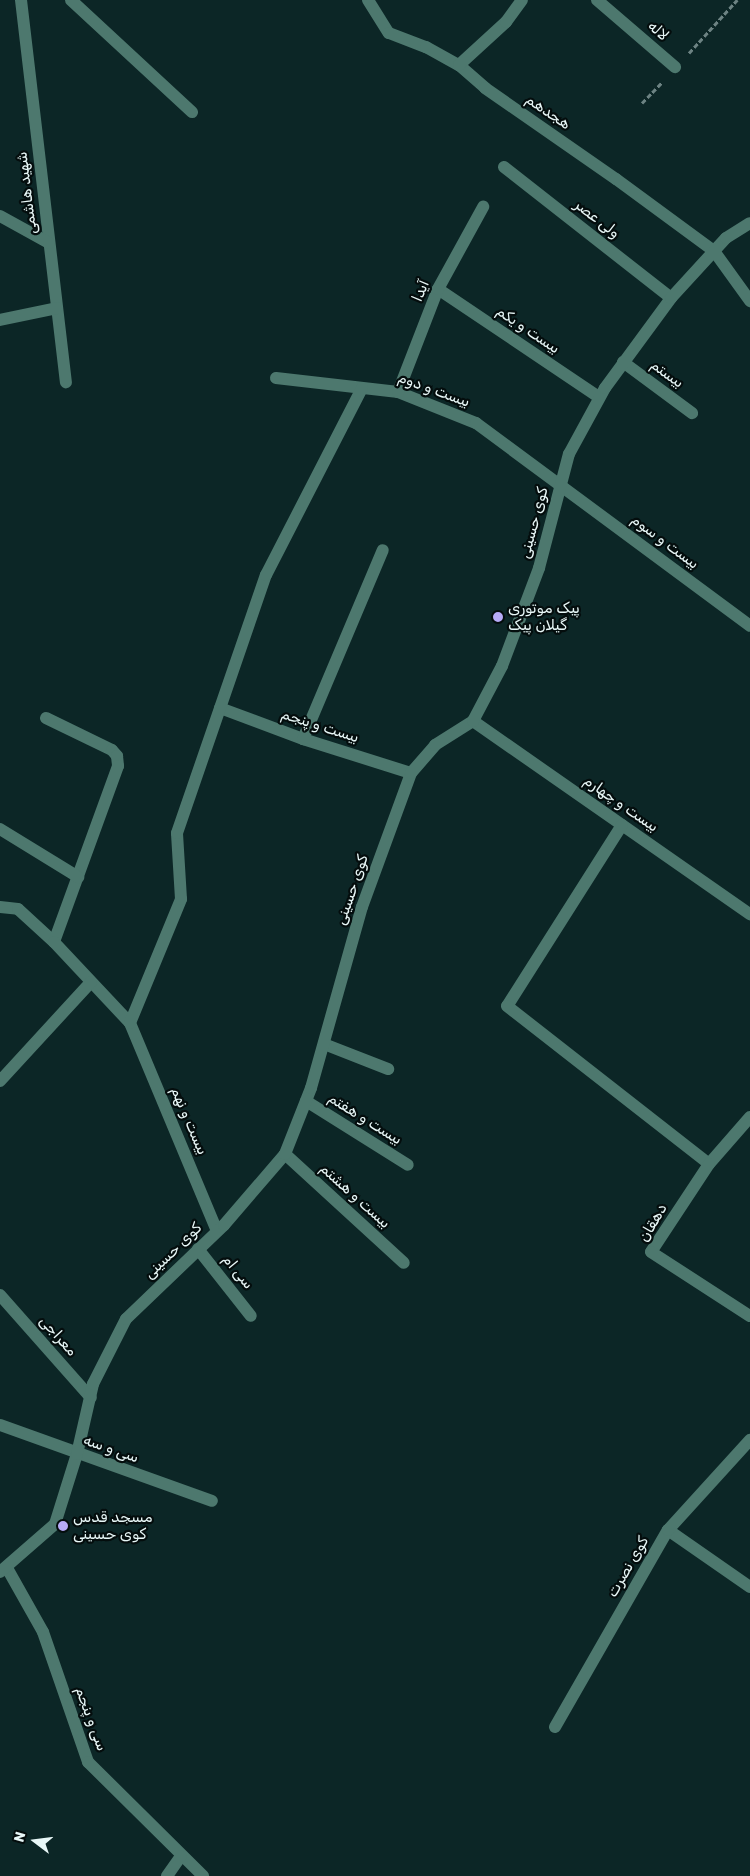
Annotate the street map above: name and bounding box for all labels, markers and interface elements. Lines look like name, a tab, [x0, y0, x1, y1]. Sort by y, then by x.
street label: لاله	[644, 17, 672, 45]
street label: هجدهم	[522, 90, 574, 134]
street label: شهید هاشمی	[13, 151, 41, 235]
street label: ولی عصر	[571, 196, 623, 242]
street label: آیدا	[408, 277, 434, 305]
street label: بیست و یکم	[493, 302, 563, 358]
street label: بیستم	[647, 356, 687, 392]
street label: بیست و دوم	[396, 369, 472, 411]
street label: کوی حسینی	[516, 485, 552, 561]
street label: بیست و سوم	[628, 511, 702, 573]
place label: پیک موتوری گیلان پیک	[508, 599, 580, 634]
marker: پیک موتوری گیلان پیک	[492, 611, 504, 623]
street label: بیست و پنجم	[279, 705, 361, 747]
street label: بیست و چهارم	[580, 772, 662, 836]
street label: کوی حسینی	[332, 852, 372, 928]
street label: بیست و نهم	[167, 1084, 211, 1158]
street label: بیست و هفتم	[325, 1089, 405, 1149]
street label: بیست و هشتم	[316, 1160, 394, 1232]
street label: دهقان	[635, 1201, 671, 1245]
street label: کوی حسینی	[140, 1219, 206, 1283]
street label: سی ام	[219, 1251, 257, 1293]
street label: معراجی	[35, 1312, 81, 1360]
street label: سی و سه	[81, 1431, 141, 1467]
place label: مسجد قدس کوی حسینی	[73, 1508, 152, 1543]
marker: مسجد قدس کوی حسینی	[57, 1520, 69, 1532]
street label: کوی نصرت	[603, 1533, 653, 1601]
street label: سی و پنجم	[71, 1685, 111, 1753]
north arrow	[10, 1816, 60, 1866]
text: N	[11, 1830, 30, 1844]

